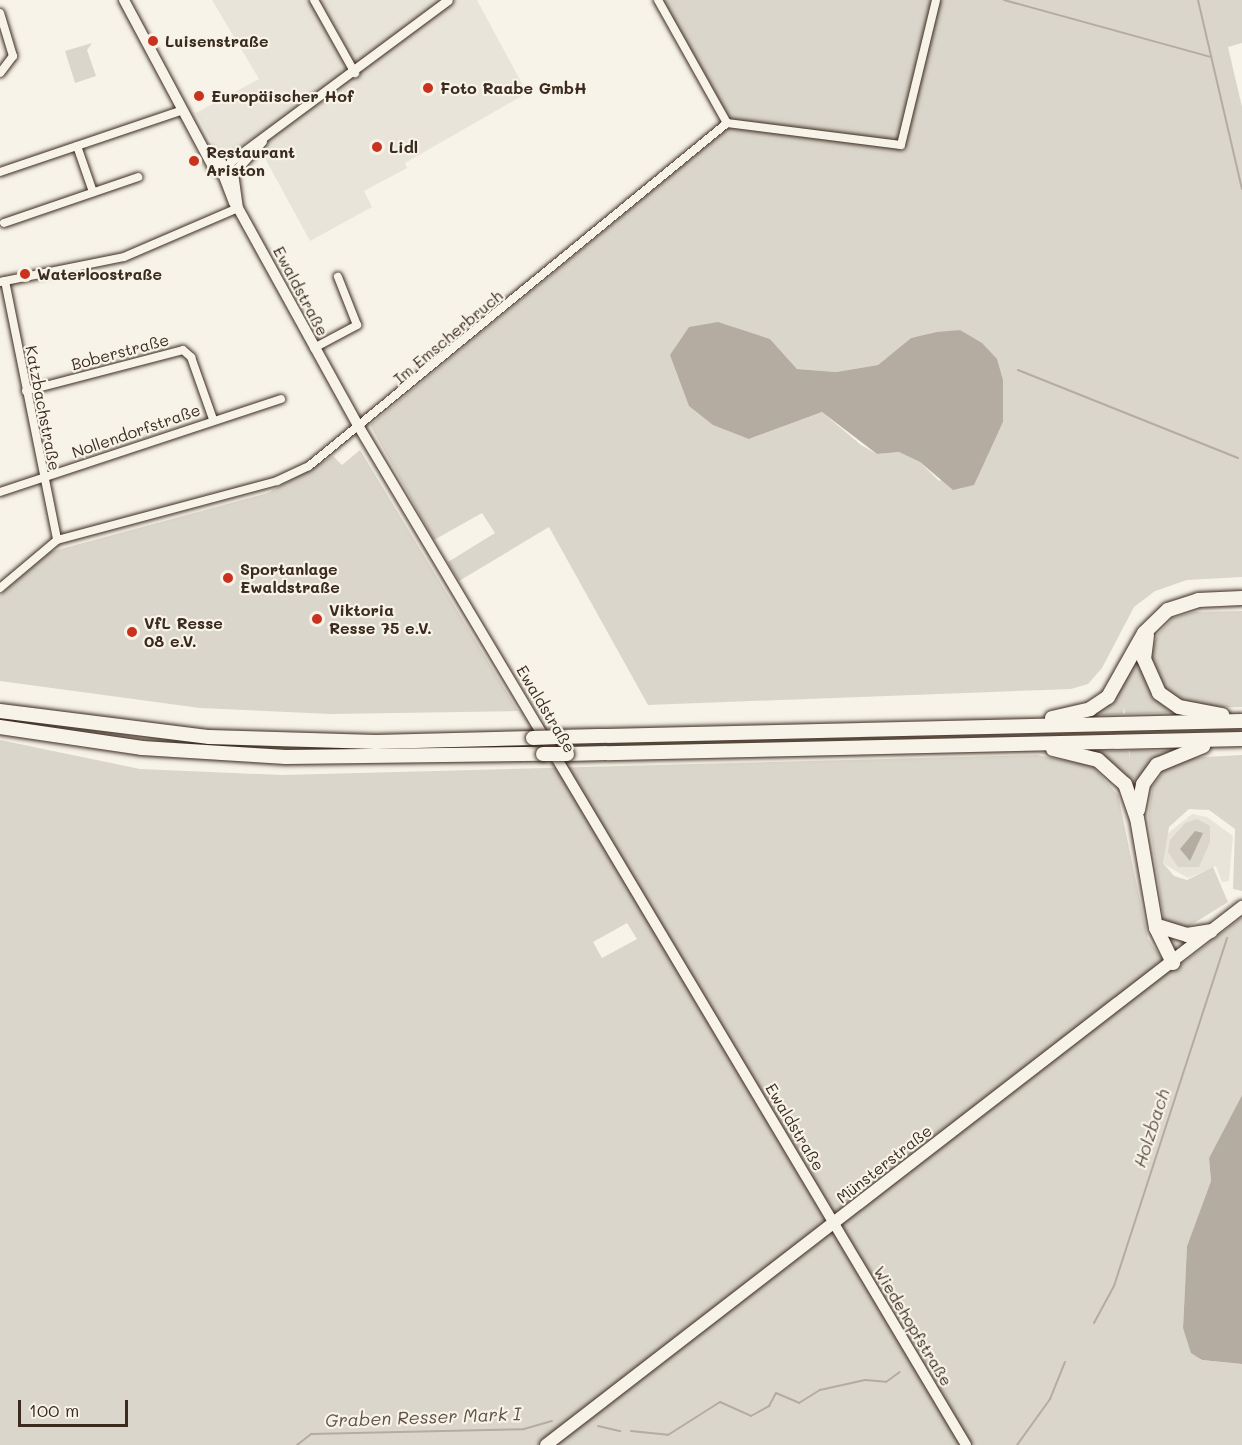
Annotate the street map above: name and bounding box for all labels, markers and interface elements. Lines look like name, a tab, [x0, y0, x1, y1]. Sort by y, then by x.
place label: Luisenstraße	[165, 31, 269, 51]
marker: Luisenstraße	[146, 34, 160, 48]
place label: Foto Raabe GmbH	[440, 78, 587, 98]
marker: Foto Raabe GmbH	[421, 81, 435, 95]
place label: Europäischer Hof	[211, 86, 354, 106]
marker: Europäischer Hof	[192, 89, 206, 103]
place label: Lidl	[389, 137, 418, 157]
marker: Lidl	[370, 140, 384, 154]
place label: Restaurant Ariston	[206, 142, 295, 180]
marker: Restaurant Ariston	[187, 154, 201, 168]
street label: Ewaldstraße	[269, 243, 333, 339]
place label: Waterloostraße	[37, 264, 162, 284]
marker: Waterloostraße	[18, 267, 32, 281]
street label: Im Emscherbruch	[390, 286, 506, 388]
street label: Boberstraße	[69, 330, 171, 374]
street label: Katzbachstraße	[21, 344, 65, 472]
street label: Nollendorfstraße	[69, 400, 203, 462]
place label: Sportanlage Ewaldstraße	[240, 559, 340, 597]
marker: Sportanlage Ewaldstraße	[221, 571, 235, 585]
place label: Viktoria Resse 75 e.V.	[329, 600, 432, 638]
marker: Viktoria Resse 75 e.V.	[310, 612, 324, 626]
place label: VfL Resse 08 e.V.	[144, 613, 223, 651]
marker: VfL Resse 08 e.V.	[125, 625, 139, 639]
street label: Ewaldstraße	[512, 662, 580, 756]
street label: Ewaldstraße	[761, 1080, 829, 1174]
water label: Holzbach	[1128, 1086, 1174, 1170]
street label: Münsterstraße	[832, 1121, 936, 1207]
street label: Wiedehopfstraße	[870, 1263, 956, 1389]
scale bar	[21, 1388, 130, 1426]
text: 100 m	[29, 1398, 79, 1422]
water label: Graben Resser Mark I	[325, 1403, 521, 1431]

